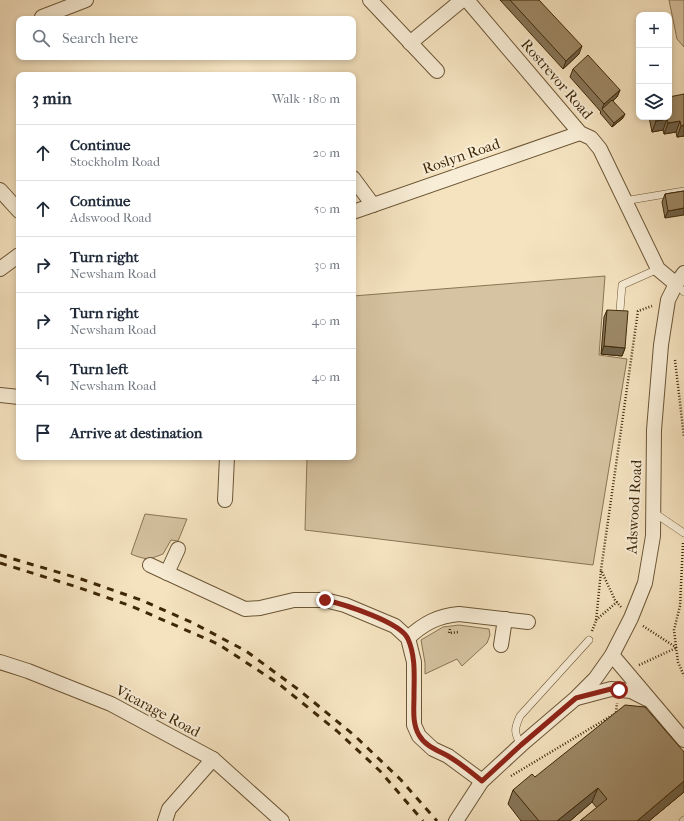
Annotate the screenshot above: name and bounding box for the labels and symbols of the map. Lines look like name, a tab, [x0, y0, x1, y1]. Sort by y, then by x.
street label: Rostrevor Road	[517, 35, 597, 123]
street label: Roslyn Road	[420, 134, 503, 178]
street label: Adswood Road	[622, 459, 645, 556]
route end	[316, 591, 334, 609]
street label: Vicarage Road	[112, 681, 204, 741]
route start	[610, 681, 628, 699]

